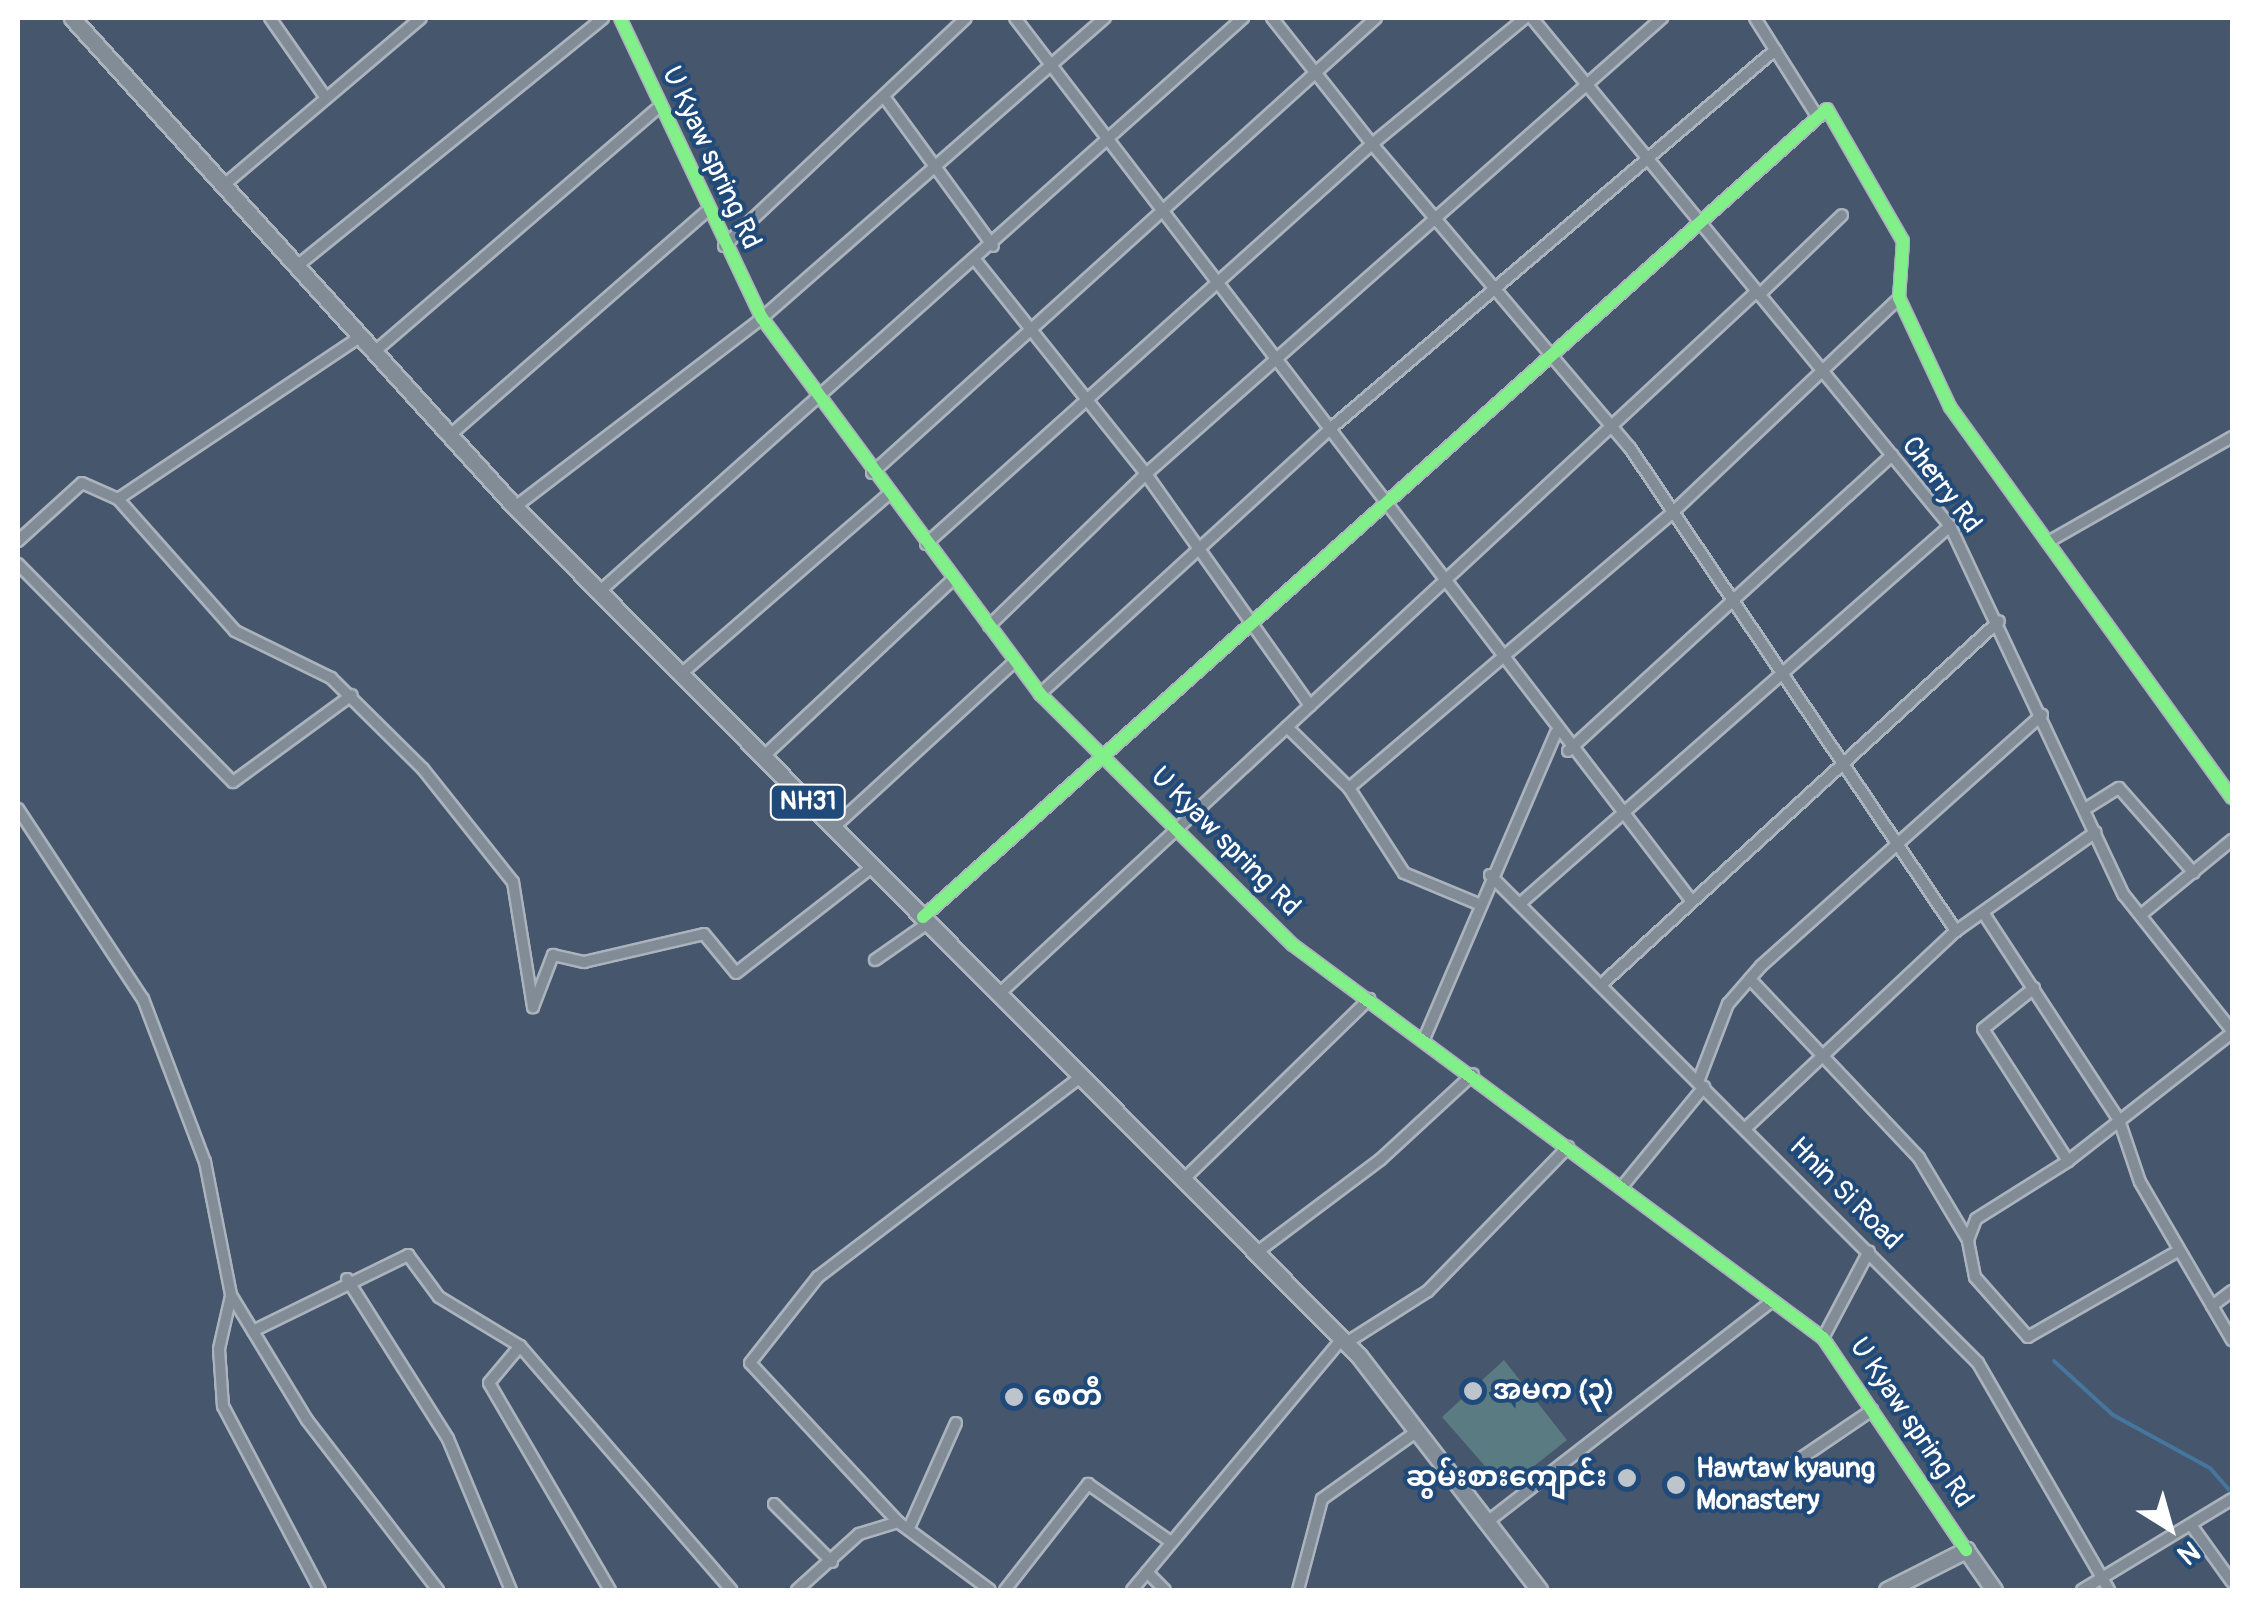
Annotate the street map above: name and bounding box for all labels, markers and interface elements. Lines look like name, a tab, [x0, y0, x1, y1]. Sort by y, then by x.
street label: U Kyaw spring Rd	[654, 61, 768, 255]
street label: Cherry Rd	[1894, 430, 1988, 540]
street label: U Kyaw spring Rd	[1143, 760, 1307, 924]
road number: NH31	[768, 782, 848, 822]
street label: Hnin Si Road	[1782, 1131, 1908, 1257]
street label: U Kyaw spring Rd	[1842, 1332, 1980, 1514]
place label: အမက (၃)	[1493, 1374, 1614, 1408]
place label: စေတီ	[1034, 1380, 1102, 1414]
marker: အမက (၃)	[1462, 1380, 1484, 1402]
marker: စေတီ	[1003, 1386, 1025, 1408]
place label: Hawtaw kyaung Monastery	[1696, 1452, 1875, 1518]
place label: ဆွမ်းစားကျောင်း	[1406, 1461, 1607, 1495]
marker: ဆွမ်းစားကျောင်း	[1616, 1467, 1638, 1489]
marker: Hawtaw kyaung Monastery	[1665, 1474, 1687, 1496]
north arrow	[2120, 1478, 2220, 1578]
text: N	[2170, 1533, 2206, 1572]

